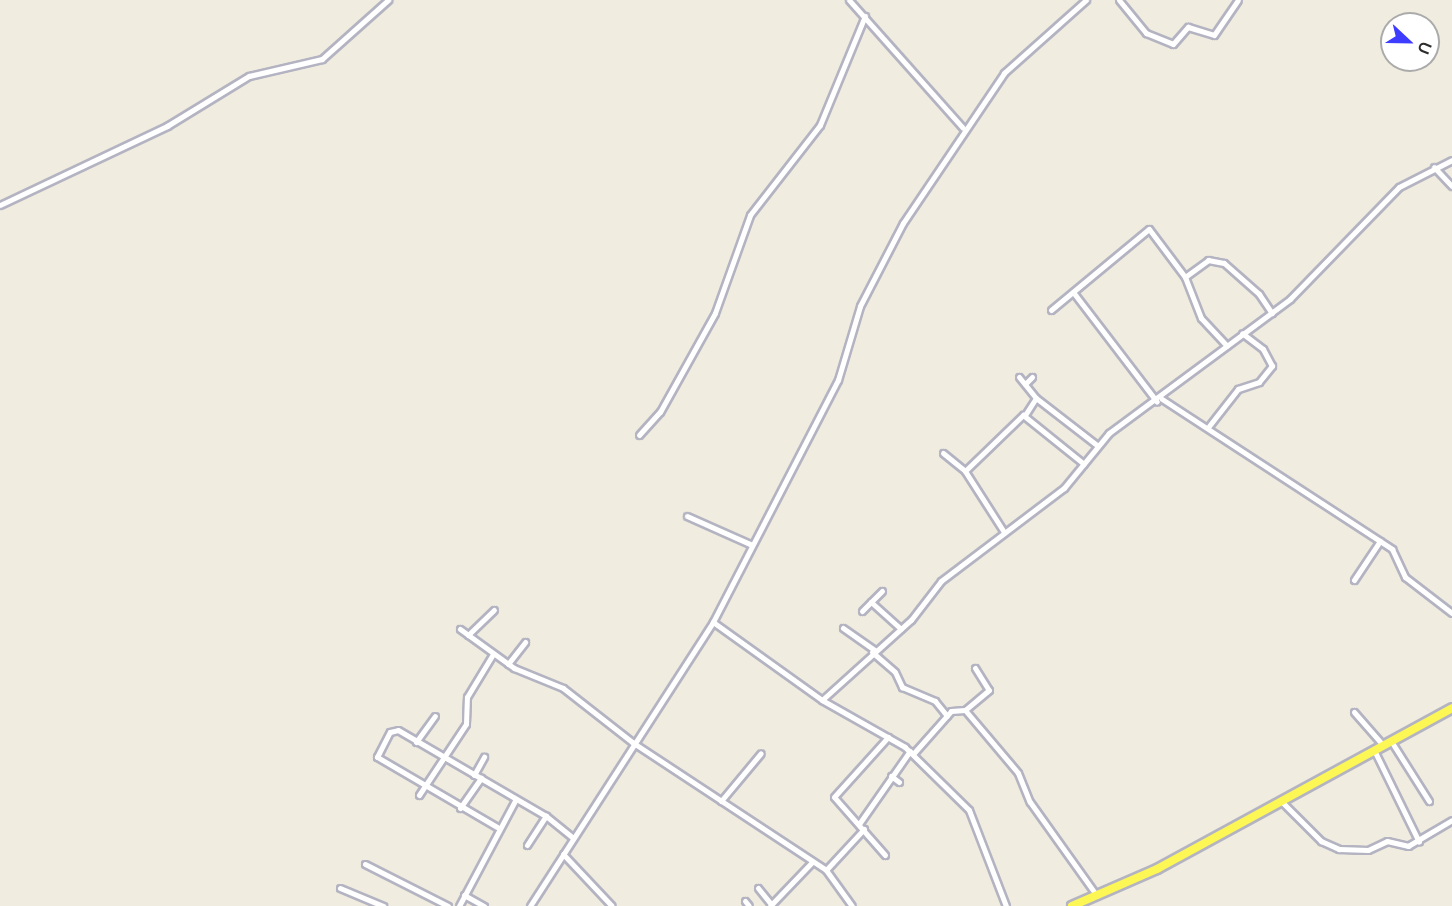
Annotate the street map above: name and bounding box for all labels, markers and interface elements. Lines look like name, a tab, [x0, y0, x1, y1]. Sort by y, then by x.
north arrow	[1380, 12, 1440, 72]
text: U	[1414, 39, 1436, 57]

